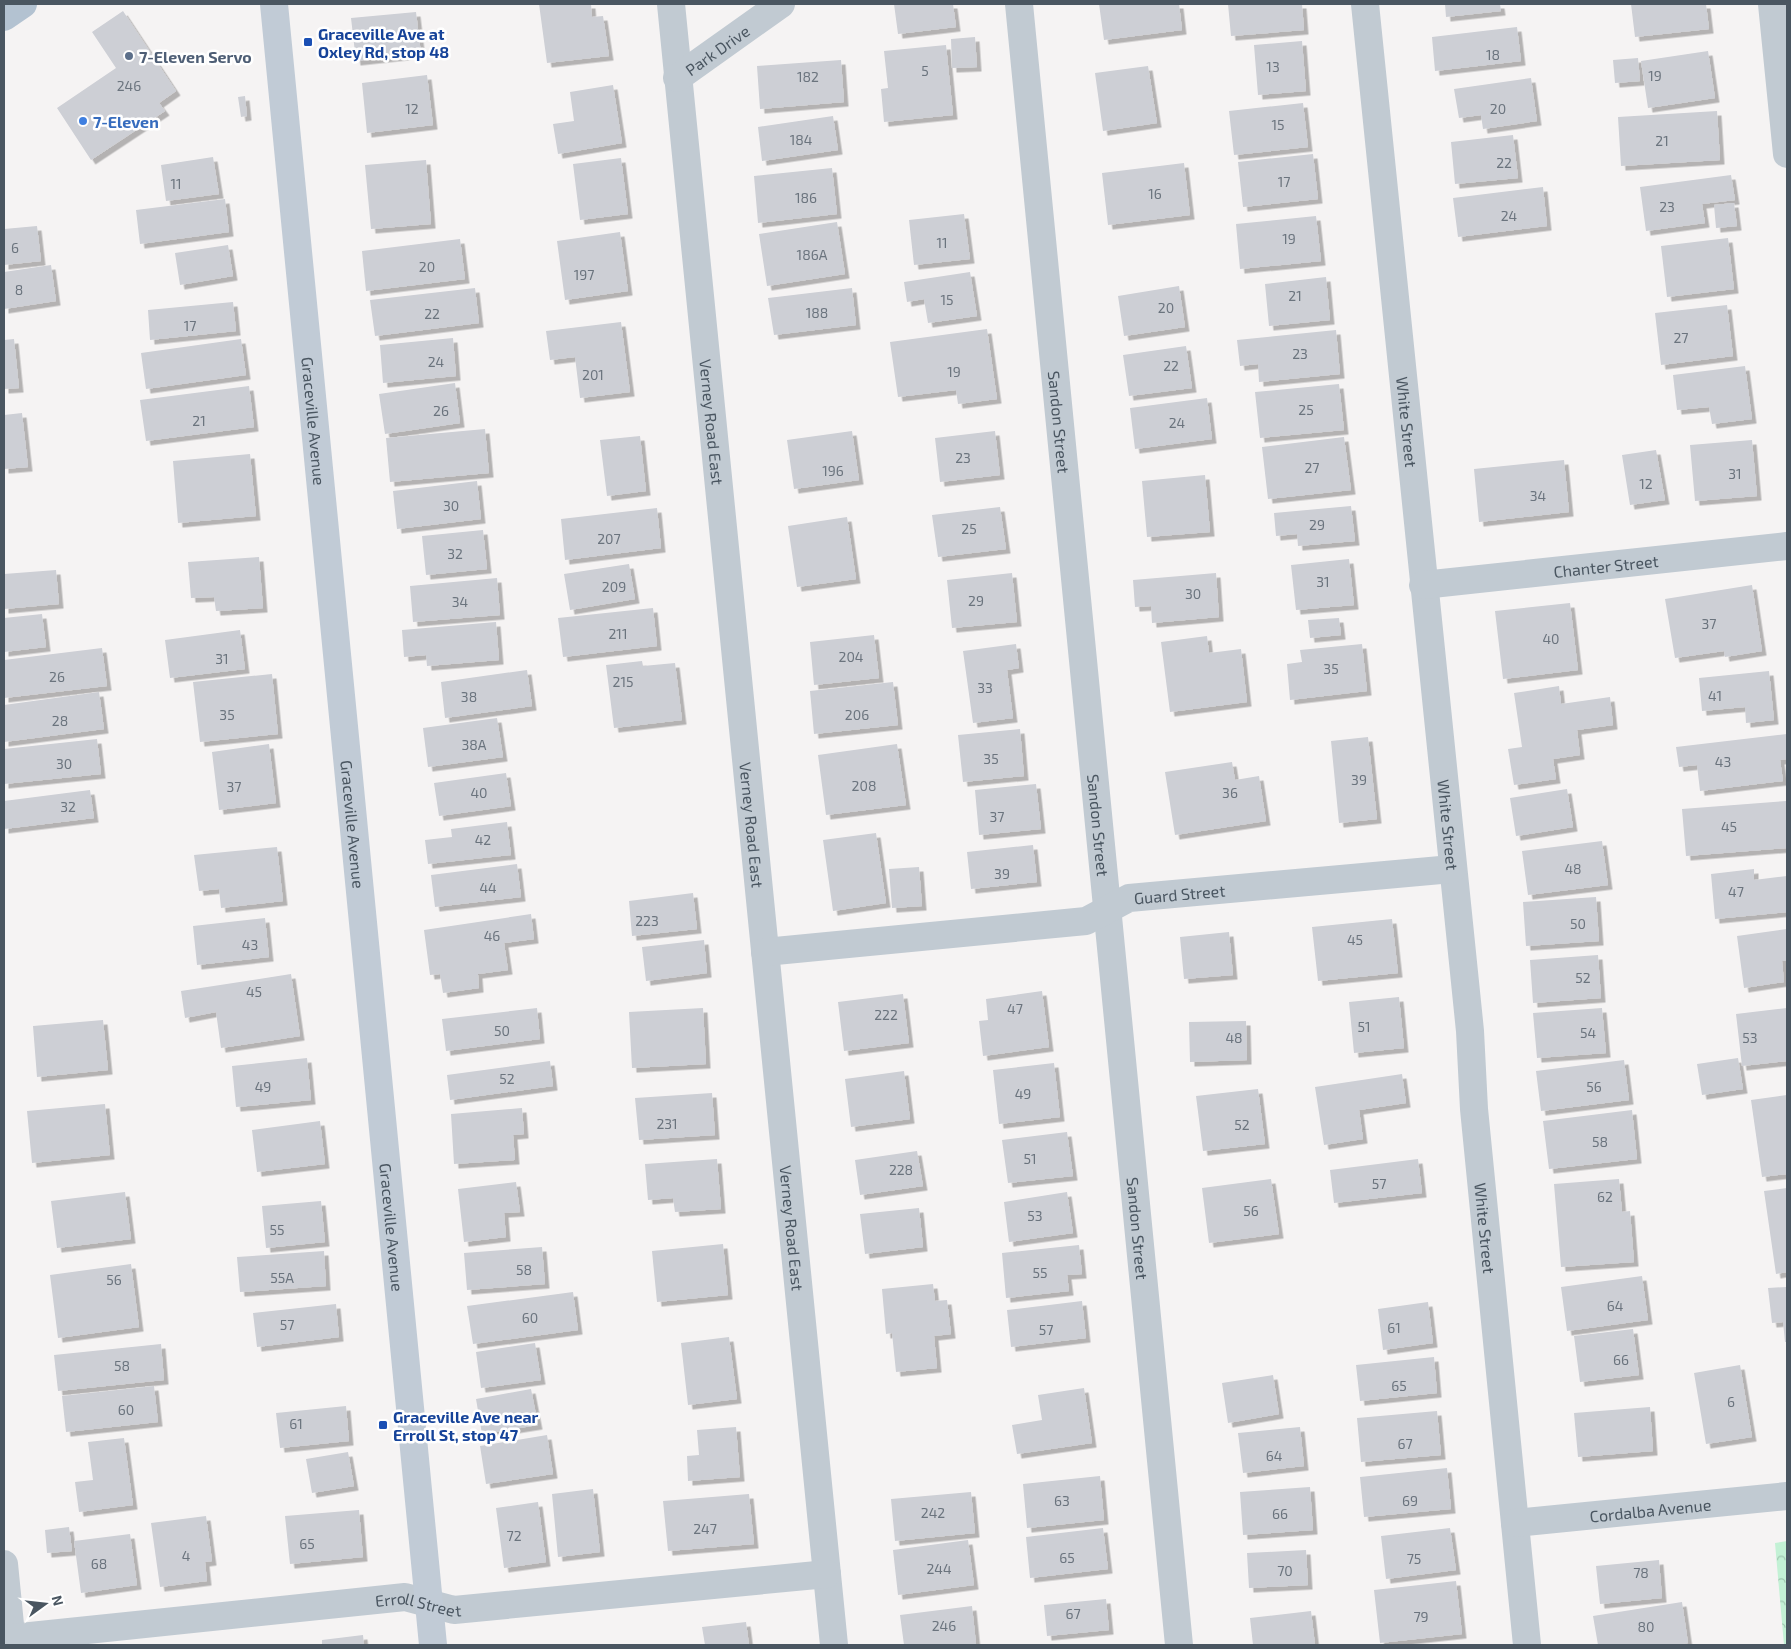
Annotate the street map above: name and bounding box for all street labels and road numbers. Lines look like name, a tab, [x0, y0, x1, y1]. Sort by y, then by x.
street label: Park Drive	[681, 20, 753, 79]
street label: Graceville Avenue	[299, 356, 330, 486]
street label: Verney Road East	[697, 358, 728, 486]
street label: Sandon Street	[1045, 370, 1074, 474]
street label: White Street	[1394, 375, 1422, 468]
street label: Chanter Street	[1553, 550, 1659, 580]
street label: Graceville Avenue	[338, 759, 369, 889]
street label: Verney Road East	[737, 761, 768, 889]
street label: Sandon Street	[1085, 773, 1113, 877]
street label: White Street	[1435, 778, 1463, 871]
street label: Guard Street	[1133, 880, 1226, 907]
street label: Graceville Avenue	[377, 1162, 408, 1292]
street label: Verney Road East	[777, 1164, 808, 1292]
street label: Sandon Street	[1124, 1176, 1153, 1280]
street label: White Street	[1472, 1182, 1500, 1274]
street label: Cordalba Avenue	[1589, 1494, 1712, 1525]
street label: Erroll Street	[374, 1587, 462, 1619]

